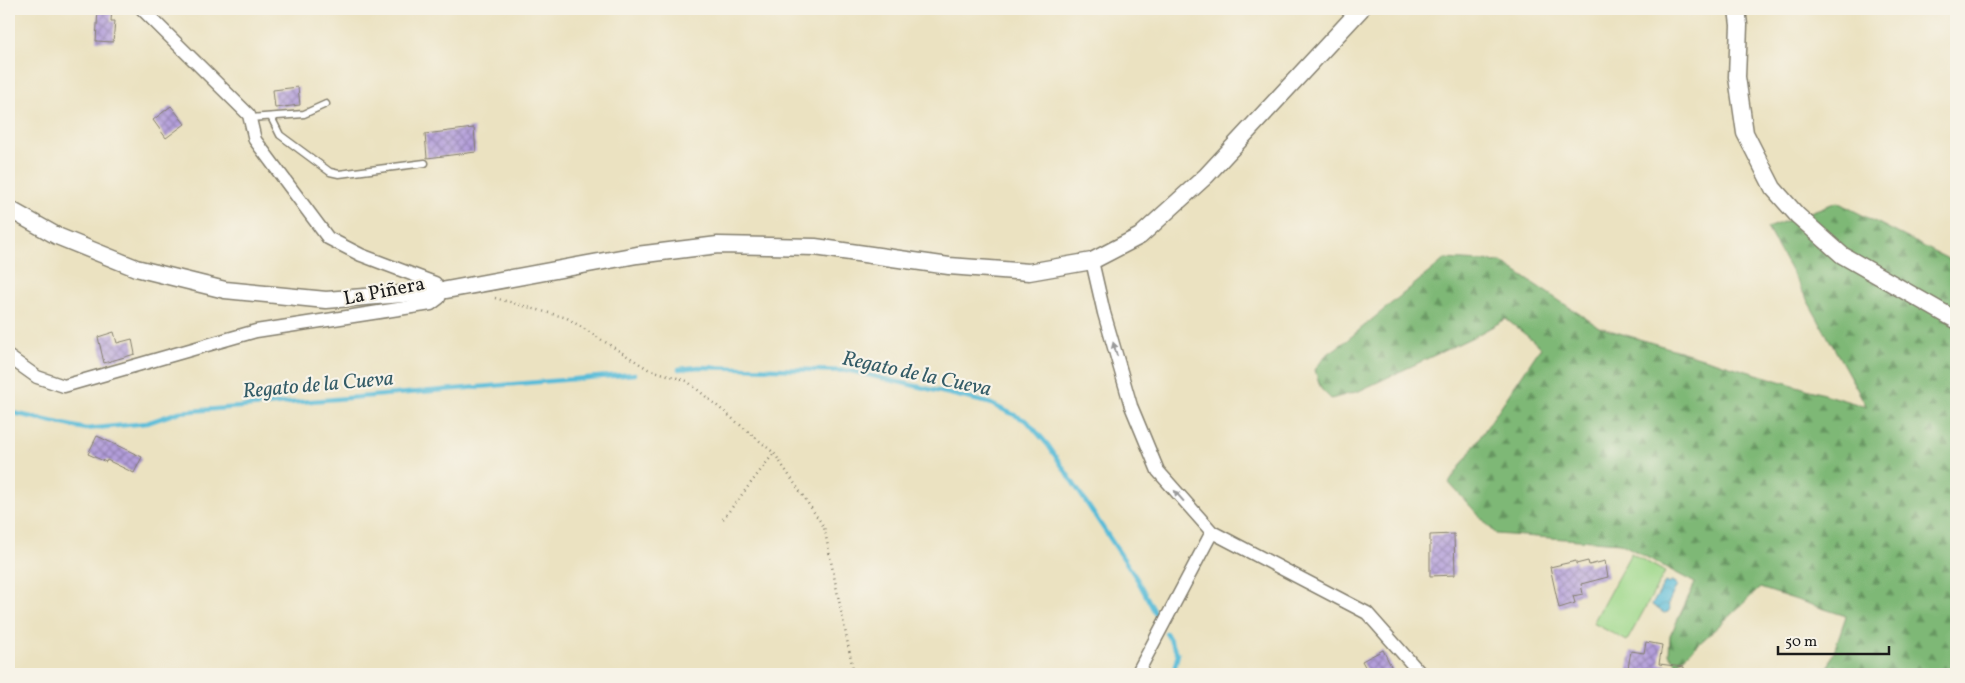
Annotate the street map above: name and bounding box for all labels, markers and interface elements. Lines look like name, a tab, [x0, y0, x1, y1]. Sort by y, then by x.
street label: La Piñera	[341, 270, 428, 314]
one-way arrow	[1110, 342, 1118, 357]
water label: Regato de la Cueva	[839, 345, 994, 404]
water label: Regato de la Cueva	[241, 364, 395, 407]
one-way arrow	[1173, 491, 1185, 503]
scale bar	[1778, 623, 1889, 655]
text: 50 m	[1785, 632, 1817, 653]

